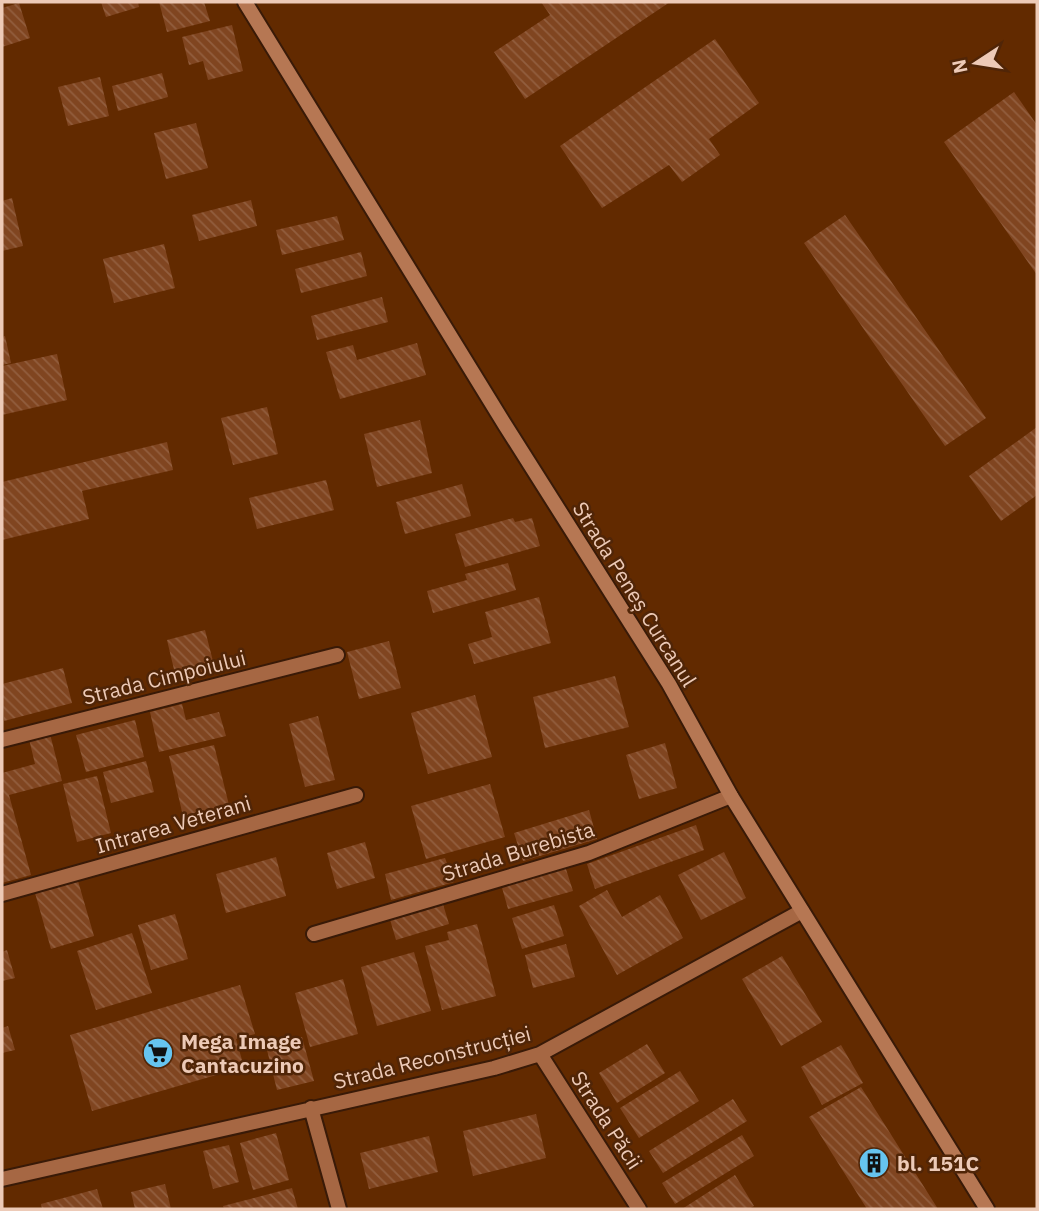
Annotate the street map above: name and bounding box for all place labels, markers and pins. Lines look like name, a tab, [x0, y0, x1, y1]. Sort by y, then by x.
place label: Mega Image Cantacuzino	[181, 1027, 304, 1079]
supermarket icon: Mega Image Cantacuzino	[141, 1036, 175, 1070]
building icon: bl. 151C	[857, 1146, 891, 1180]
place label: bl. 151C	[897, 1149, 980, 1177]

